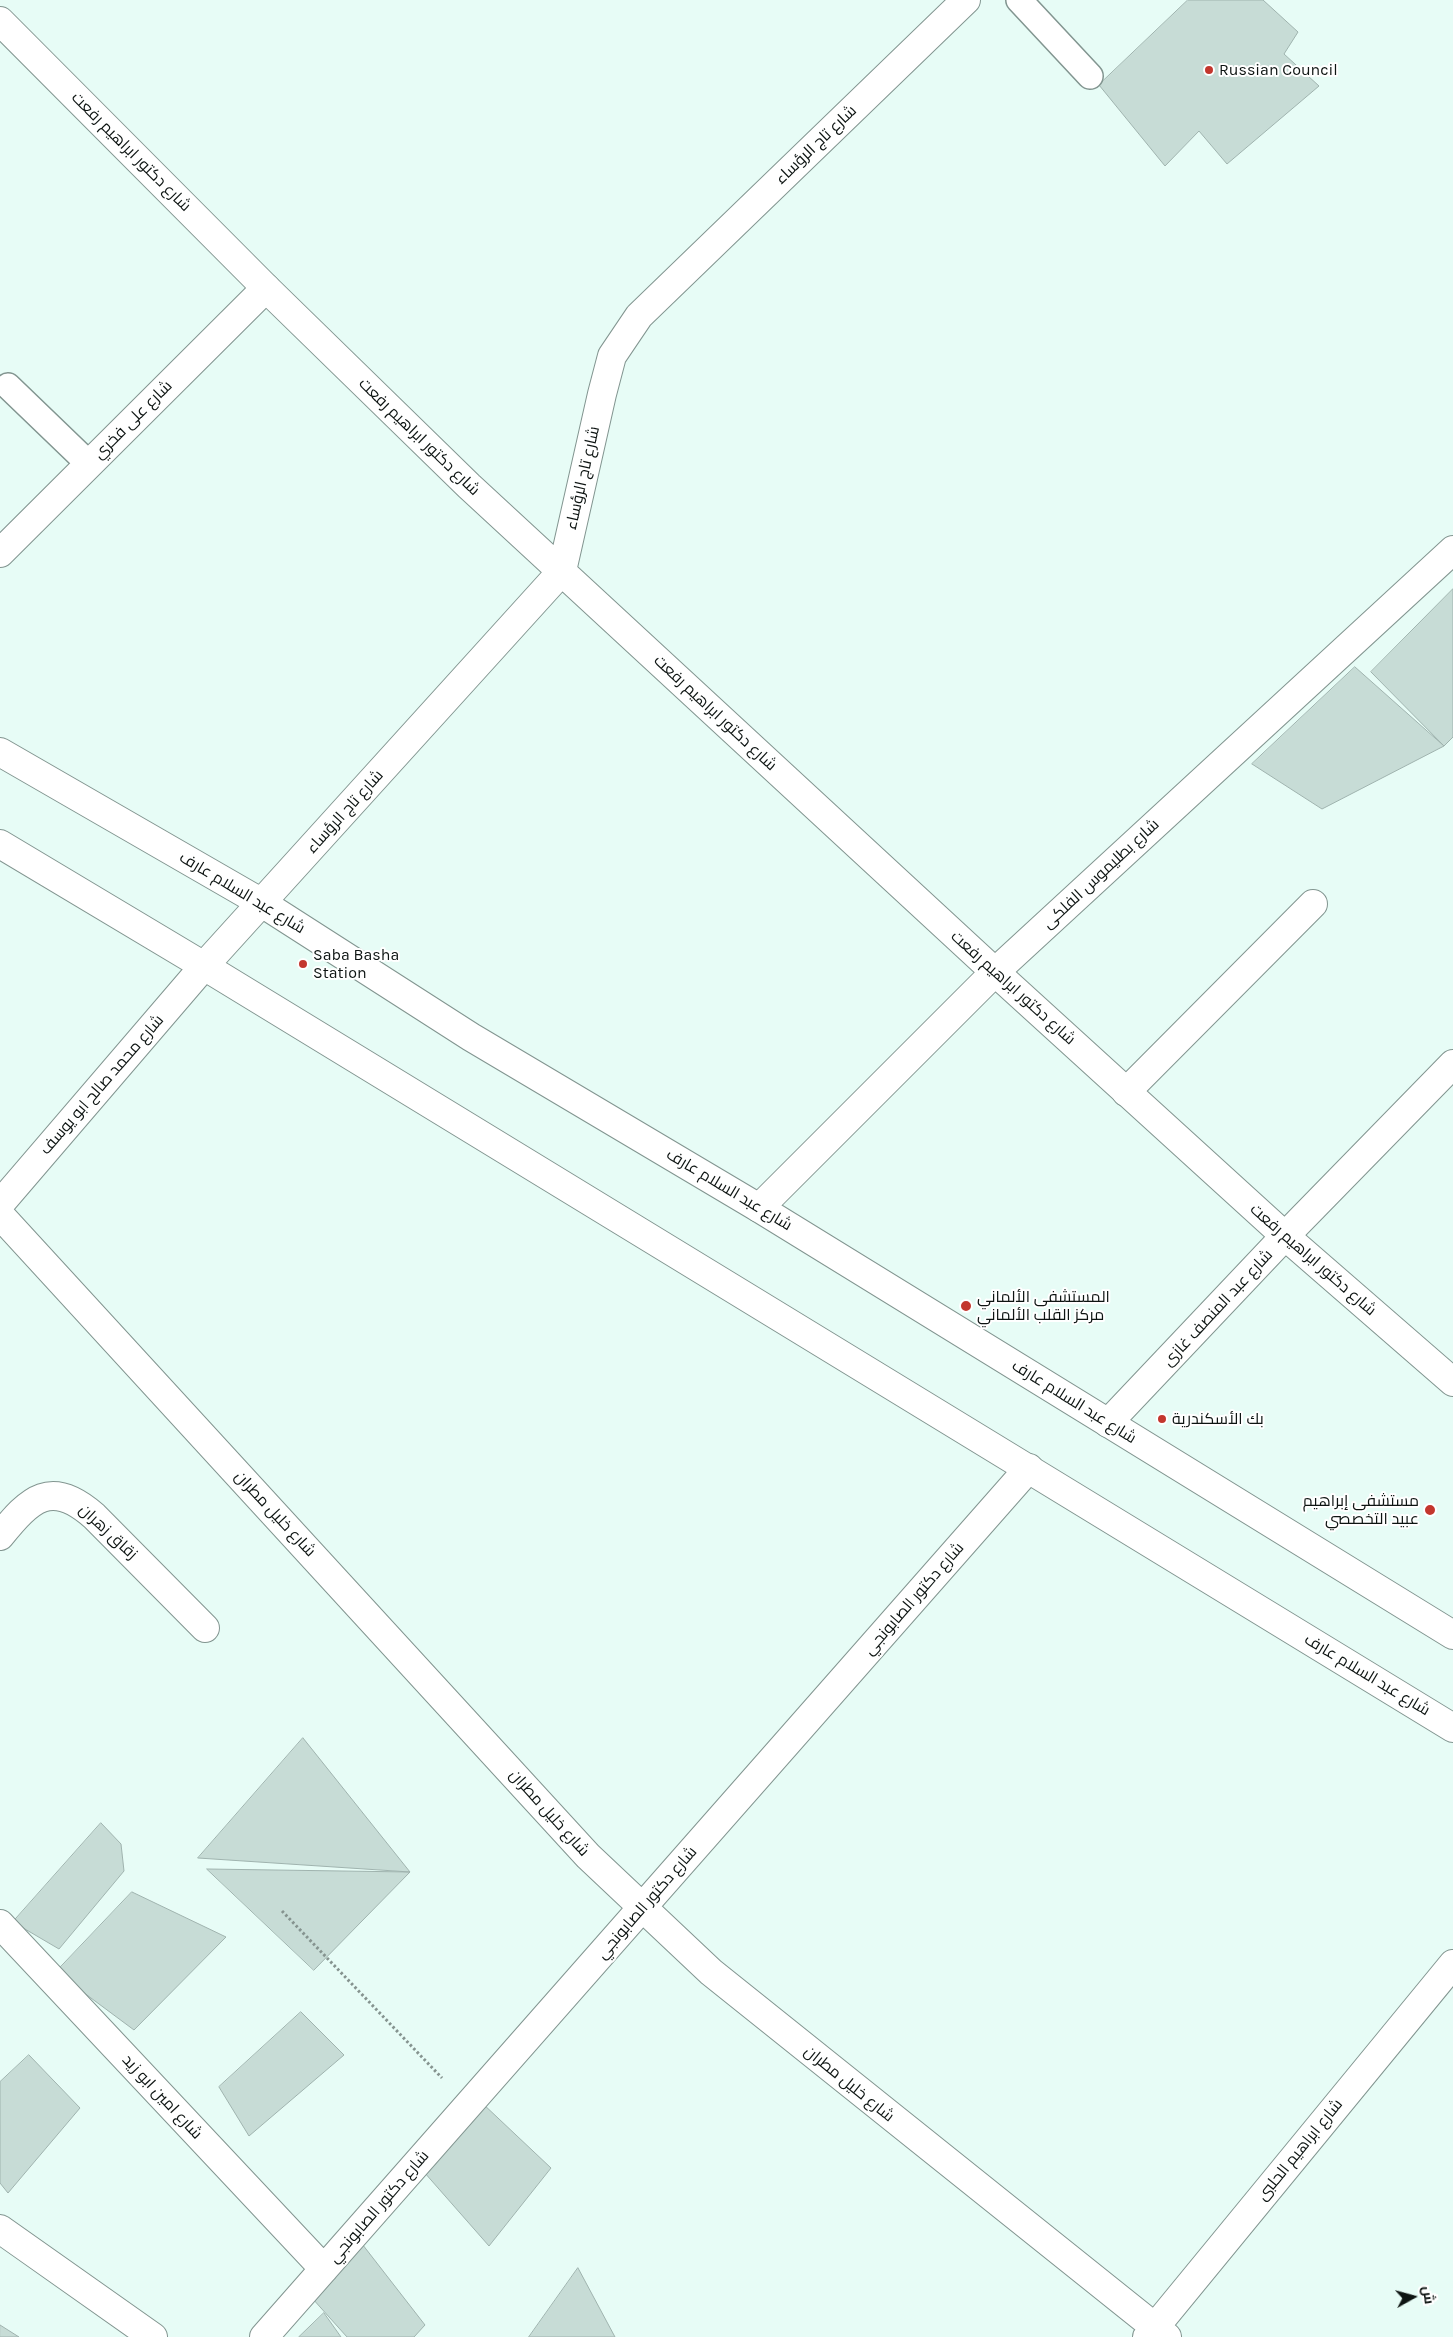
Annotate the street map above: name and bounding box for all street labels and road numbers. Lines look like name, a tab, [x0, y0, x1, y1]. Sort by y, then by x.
street label: شارع دكتور ابراهيم رفعت	[67, 88, 195, 216]
street label: شارع تاج الرؤساء	[771, 101, 861, 189]
street label: شارع دكتور ابراهيم رفعت	[354, 374, 484, 500]
street label: شارع على فخري	[90, 377, 176, 463]
street label: شارع تاج الرؤساء	[562, 424, 604, 532]
street label: شارع دكتور ابراهيم رفعت	[650, 651, 780, 775]
street label: شارع تاج الرؤساء	[302, 766, 388, 858]
street label: شارع بطليموس الفلكى	[1039, 815, 1163, 933]
street label: شارع عبد السلام عارف	[176, 848, 308, 938]
street label: شارع دكتور ابراهيم رفعت	[947, 927, 1079, 1049]
street label: شارع محمد صالح ابو يوسف	[36, 1011, 168, 1159]
street label: شارع عبد السلام عارف	[663, 1145, 795, 1235]
street label: شارع دكتور ابراهيم رفعت	[1246, 1200, 1380, 1320]
street label: شارع عبد المنصف غازى	[1159, 1246, 1277, 1370]
street label: شارع عبد السلام عارف	[1008, 1356, 1140, 1448]
street label: شارع خليل مطران	[230, 1467, 320, 1561]
street label: زقاق زهران	[75, 1500, 141, 1564]
street label: شارع دكتور الصابونجي	[860, 1539, 968, 1659]
street label: شارع عبد السلام عارف	[1301, 1630, 1433, 1720]
street label: شارع خليل مطران	[505, 1766, 593, 1860]
street label: شارع دكتور الصابونجي	[593, 1843, 701, 1963]
street label: شارع خليل مطران	[800, 2042, 898, 2126]
street label: شارع امين ابو زيد	[118, 2051, 206, 2143]
street label: شارع ابراهيم الحلبى	[1253, 2095, 1347, 2205]
street label: شارع دكتور الصابونجي	[325, 2147, 433, 2267]

